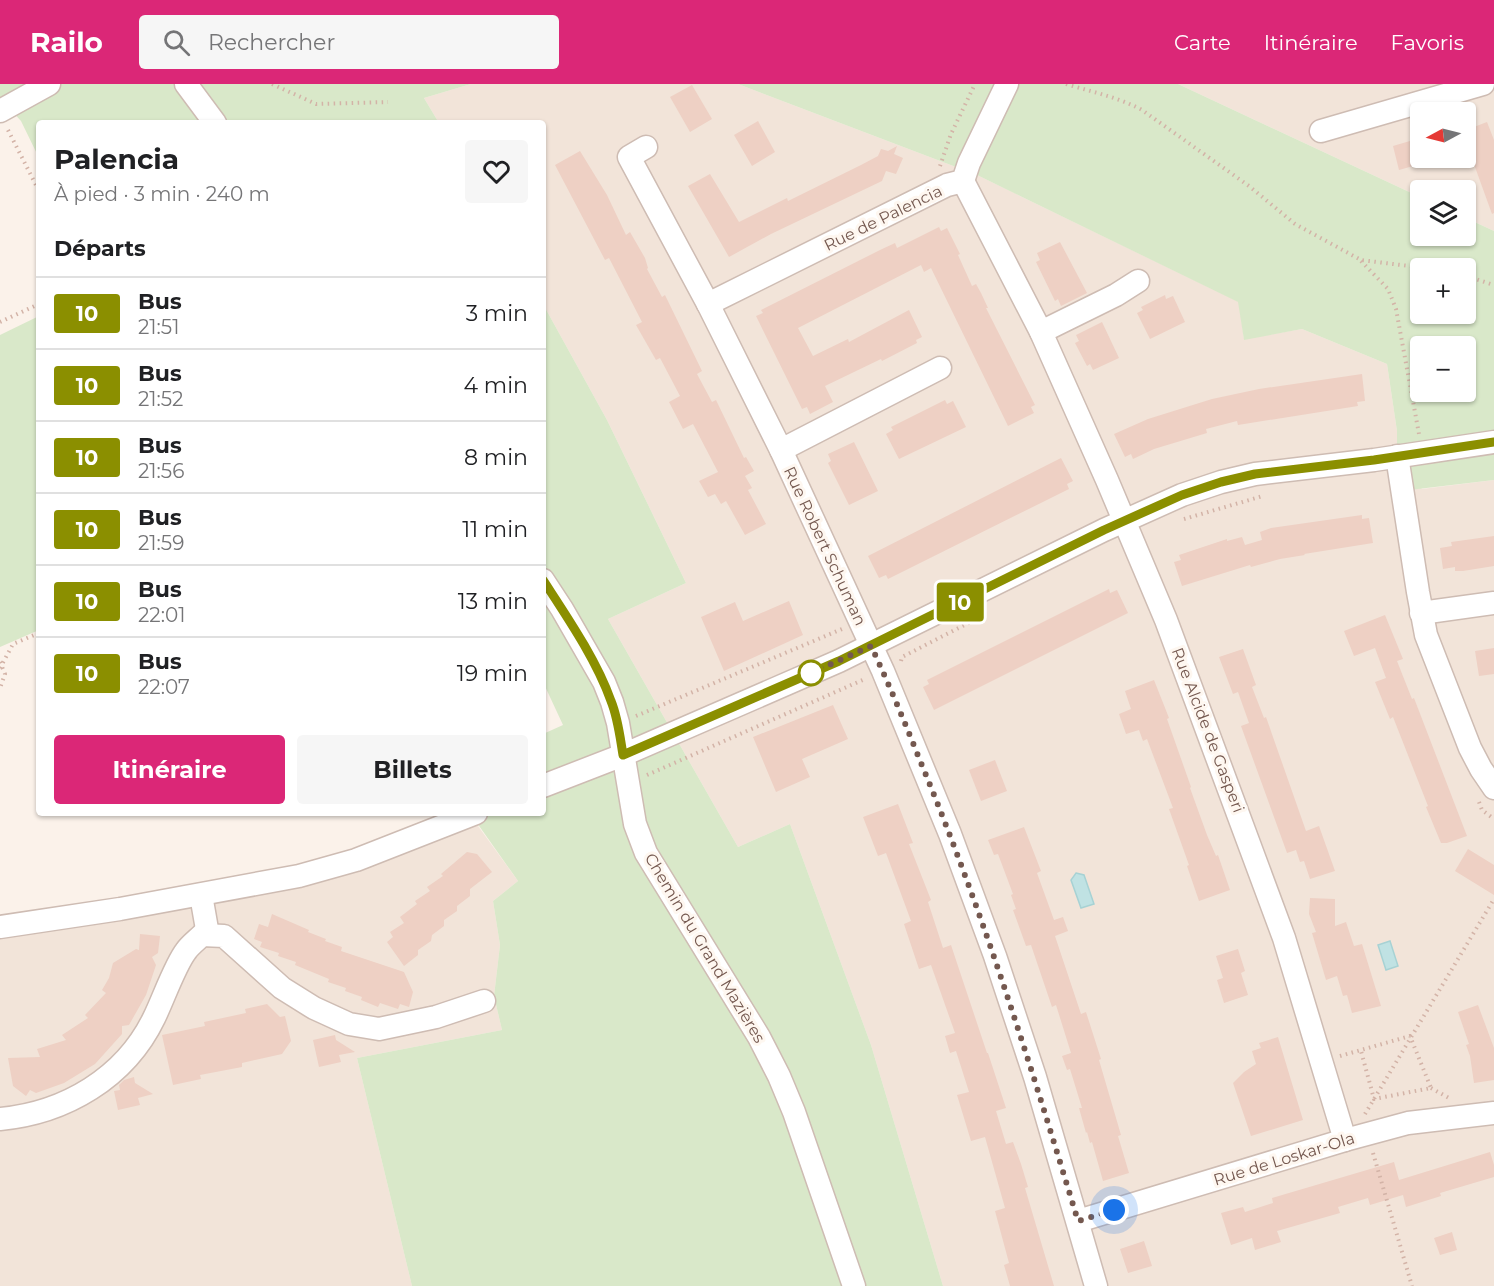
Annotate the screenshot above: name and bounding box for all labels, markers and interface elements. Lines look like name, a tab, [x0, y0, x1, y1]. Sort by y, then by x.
search box	[139, 15, 559, 69]
text: Railo	[30, 25, 103, 59]
icon: search	[160, 26, 193, 59]
text: Rechercher	[208, 29, 335, 56]
text: Carte	[1174, 30, 1231, 55]
text: Itinéraire	[1264, 30, 1358, 55]
text: Favoris	[1391, 30, 1464, 55]
north arrow	[1410, 102, 1476, 168]
map controls	[1410, 102, 1476, 402]
button: heart	[465, 140, 528, 203]
text: Palencia	[54, 142, 179, 176]
button: layers	[1410, 180, 1476, 246]
street label: Rue de Palencia	[821, 181, 945, 255]
text: À pied · 3 min · 240 m	[54, 182, 270, 206]
text: Départs	[54, 235, 146, 262]
button: +	[1410, 258, 1476, 324]
text: Bus	[138, 288, 182, 315]
text: 3 min	[466, 300, 528, 327]
text: 10	[76, 301, 98, 326]
text: 21:51	[138, 315, 179, 339]
button: −	[1410, 336, 1476, 402]
text: Bus	[138, 360, 182, 387]
text: 4 min	[464, 372, 528, 399]
text: 10	[76, 373, 98, 398]
text: 21:52	[138, 387, 183, 411]
text: Bus	[138, 432, 182, 459]
text: 8 min	[464, 444, 528, 471]
text: 10	[76, 445, 98, 470]
text: 21:56	[138, 459, 184, 483]
street label: Rue Robert Schuman	[780, 464, 870, 628]
text: Bus	[138, 504, 182, 531]
text: 11 min	[462, 516, 528, 543]
text: 10	[76, 517, 98, 542]
text: 21:59	[138, 531, 184, 555]
text: Bus	[138, 576, 182, 603]
line badge: 10	[933, 582, 987, 622]
text: 13 min	[458, 588, 528, 615]
text: 10	[76, 589, 98, 614]
text: 10	[949, 590, 971, 615]
text: 22:01	[138, 603, 185, 627]
street label: Rue Alcide de Gasperi	[1168, 645, 1248, 815]
text: Bus	[138, 648, 182, 675]
text: 19 min	[457, 660, 528, 687]
unlabelled marker	[798, 660, 824, 686]
text: 10	[76, 661, 98, 686]
text: 22:07	[138, 675, 190, 699]
button: Itinéraire	[54, 735, 285, 804]
button: Billets	[297, 735, 528, 804]
street label: Chemin du Grand Mazières	[641, 850, 769, 1046]
street label: Rue de Loskar-Ola	[1211, 1128, 1357, 1190]
your location	[1099, 1195, 1129, 1225]

